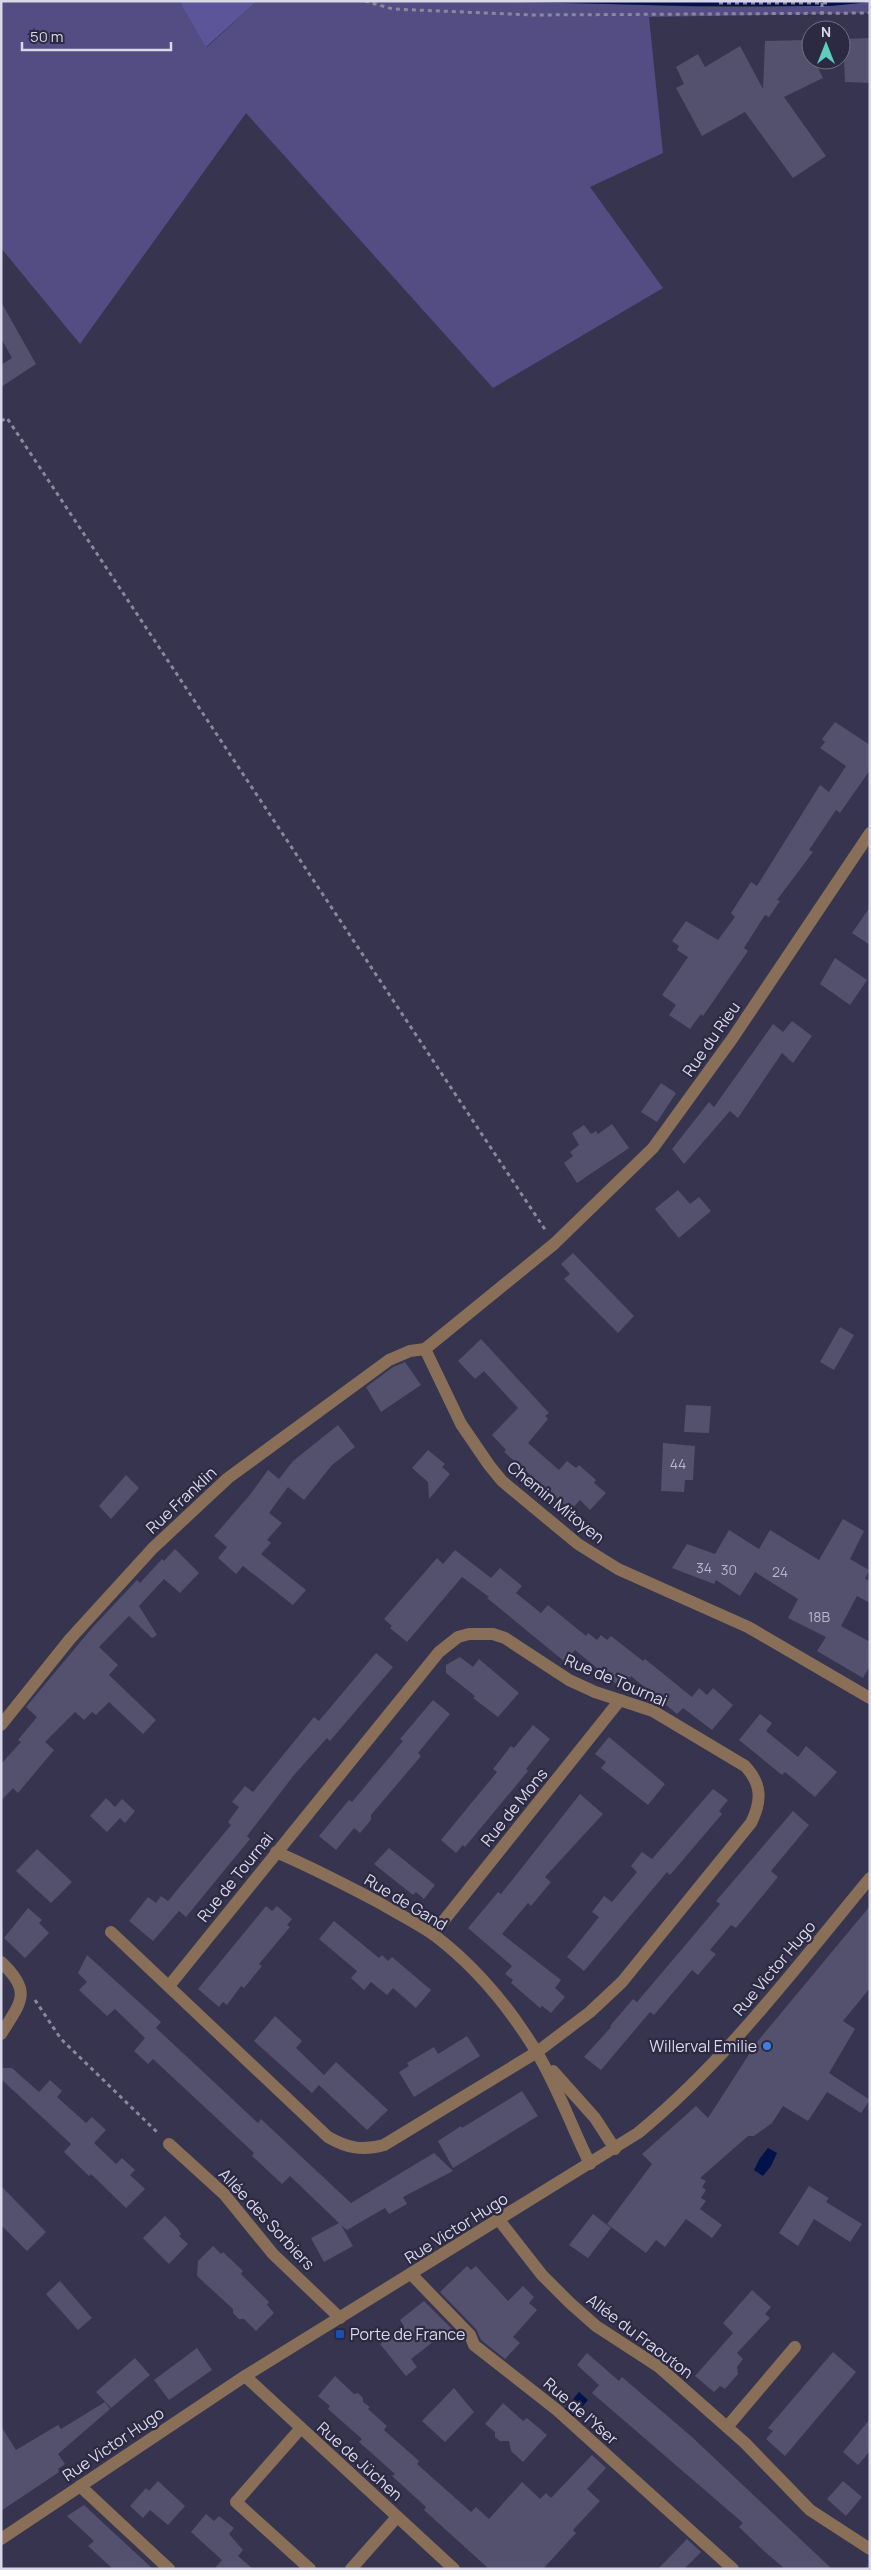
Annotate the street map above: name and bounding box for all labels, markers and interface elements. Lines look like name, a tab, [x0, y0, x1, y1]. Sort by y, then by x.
scale bar	[22, 20, 171, 52]
north arrow	[801, 20, 851, 70]
text: N	[821, 22, 831, 41]
text: 50 m	[30, 26, 64, 47]
street label: Rue du Rieu	[677, 997, 745, 1081]
house number: 44	[670, 1454, 686, 1473]
street label: Chemin Mitoyen	[503, 1456, 609, 1548]
street label: Rue Franklin	[141, 1462, 221, 1538]
house number: 34	[696, 1558, 712, 1577]
house number: 30	[721, 1560, 737, 1579]
house number: 24	[772, 1562, 788, 1581]
house number: 18B	[808, 1607, 831, 1626]
street label: Rue de Tournai	[561, 1649, 671, 1711]
street label: Rue de Mons	[476, 1763, 552, 1851]
street label: Rue de Tournai	[192, 1828, 278, 1926]
street label: Rue de Gand	[360, 1869, 452, 1935]
street label: Rue Victor Hugo	[728, 1916, 820, 2020]
place label: Willerval Emilie	[649, 2035, 757, 2057]
marker: Willerval Emilie	[761, 2040, 773, 2052]
street label: Allée des Sorbiers	[214, 2163, 320, 2275]
street label: Rue Victor Hugo	[400, 2187, 512, 2269]
street label: Allée du Fraouton	[582, 2289, 698, 2383]
place label: Porte de France	[350, 2323, 465, 2345]
marker: Porte de France	[334, 2328, 346, 2340]
street label: Rue de l'Yser	[539, 2373, 623, 2450]
street label: Rue Victor Hugo	[58, 2402, 168, 2486]
street label: Rue de Jüchen	[312, 2417, 408, 2505]

